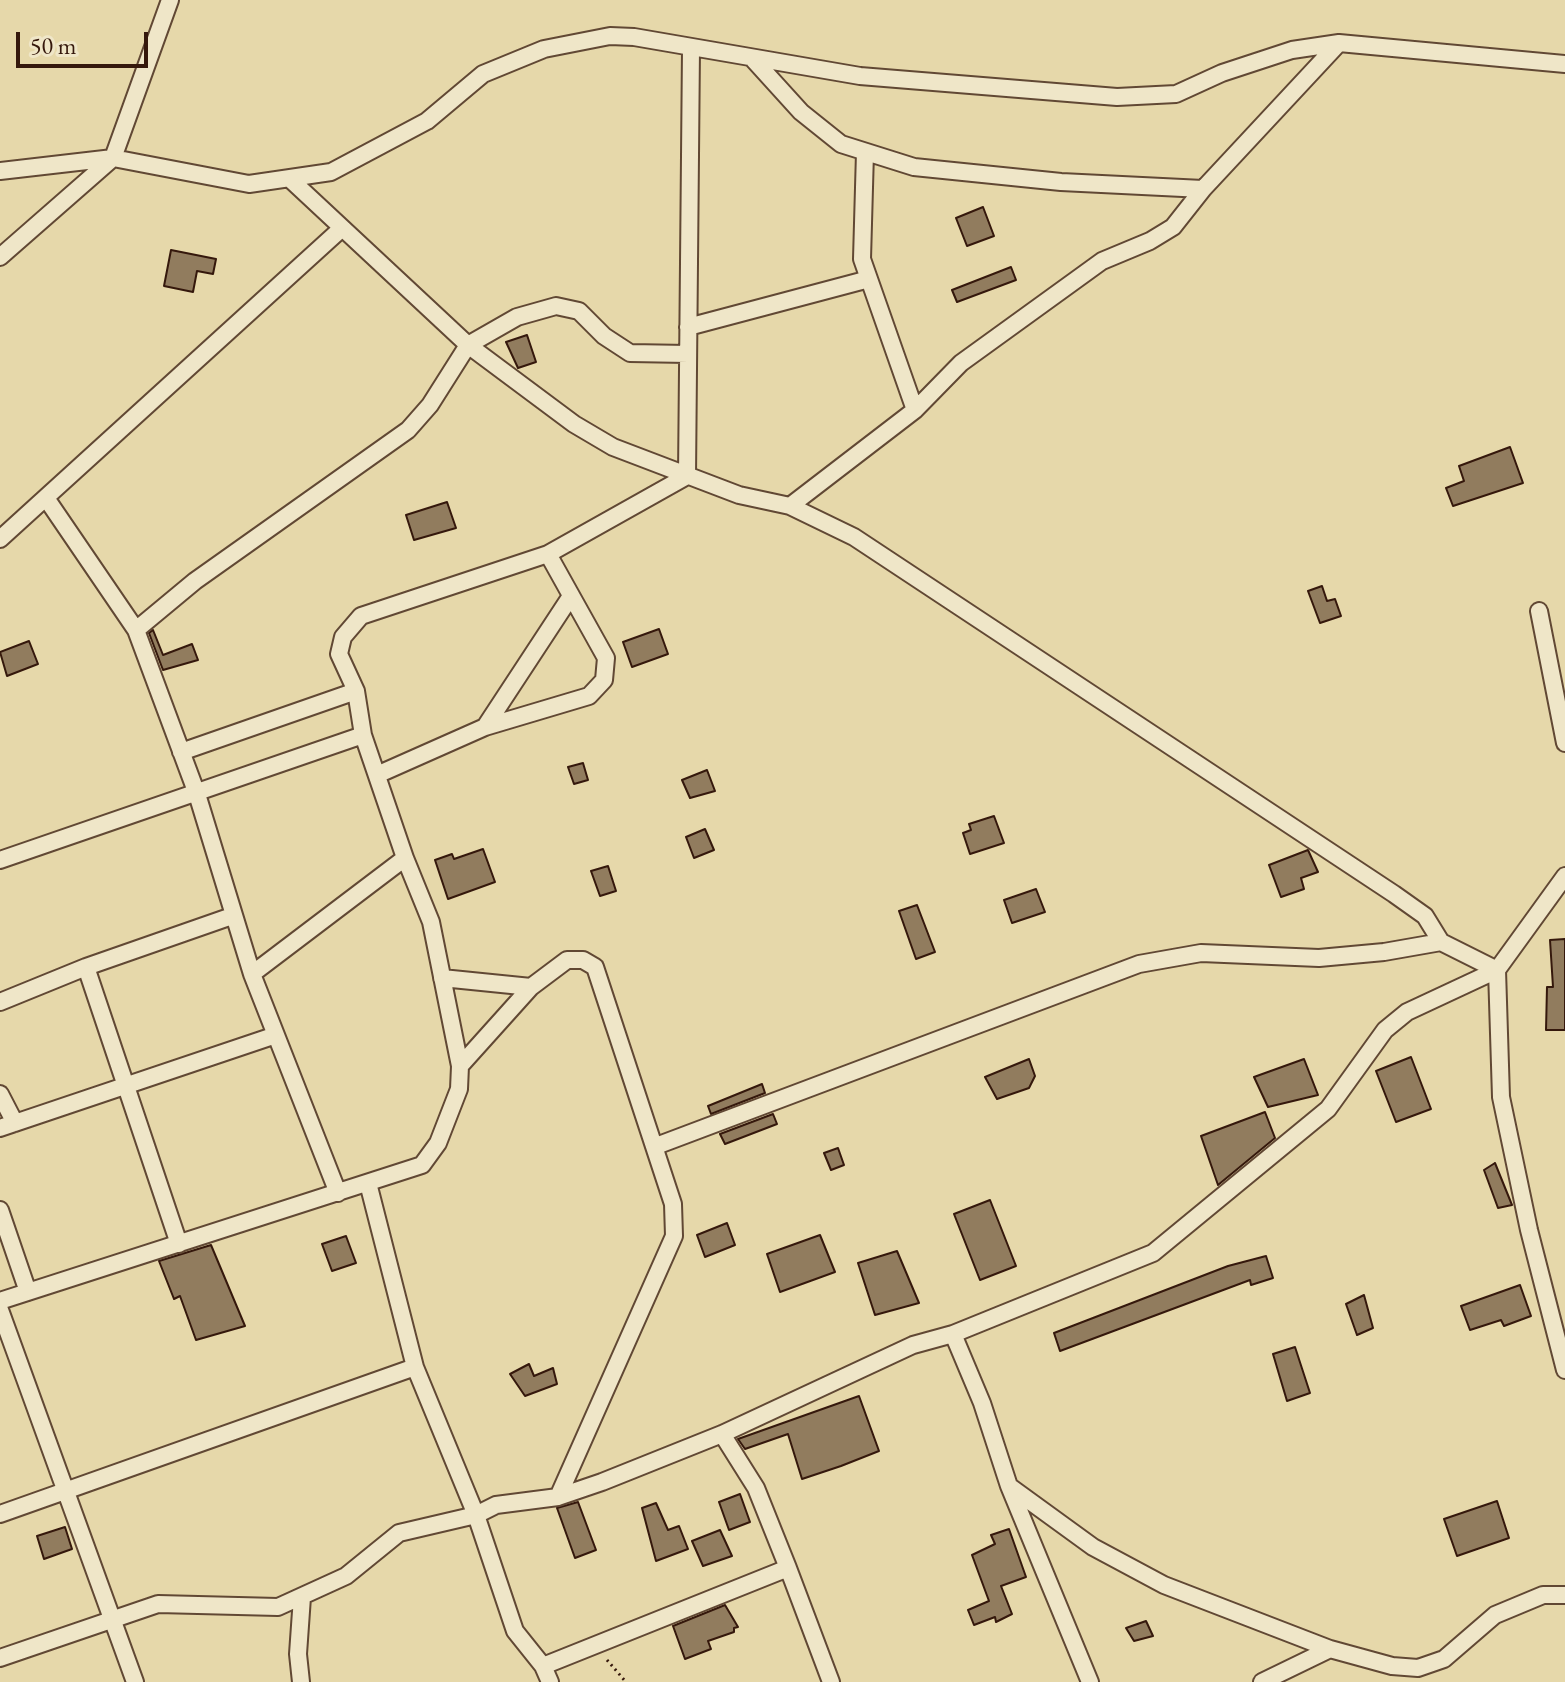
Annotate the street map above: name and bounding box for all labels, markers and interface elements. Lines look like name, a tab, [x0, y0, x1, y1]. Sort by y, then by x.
scale bar	[20, 16, 152, 66]
text: 50 m	[30, 30, 77, 61]

